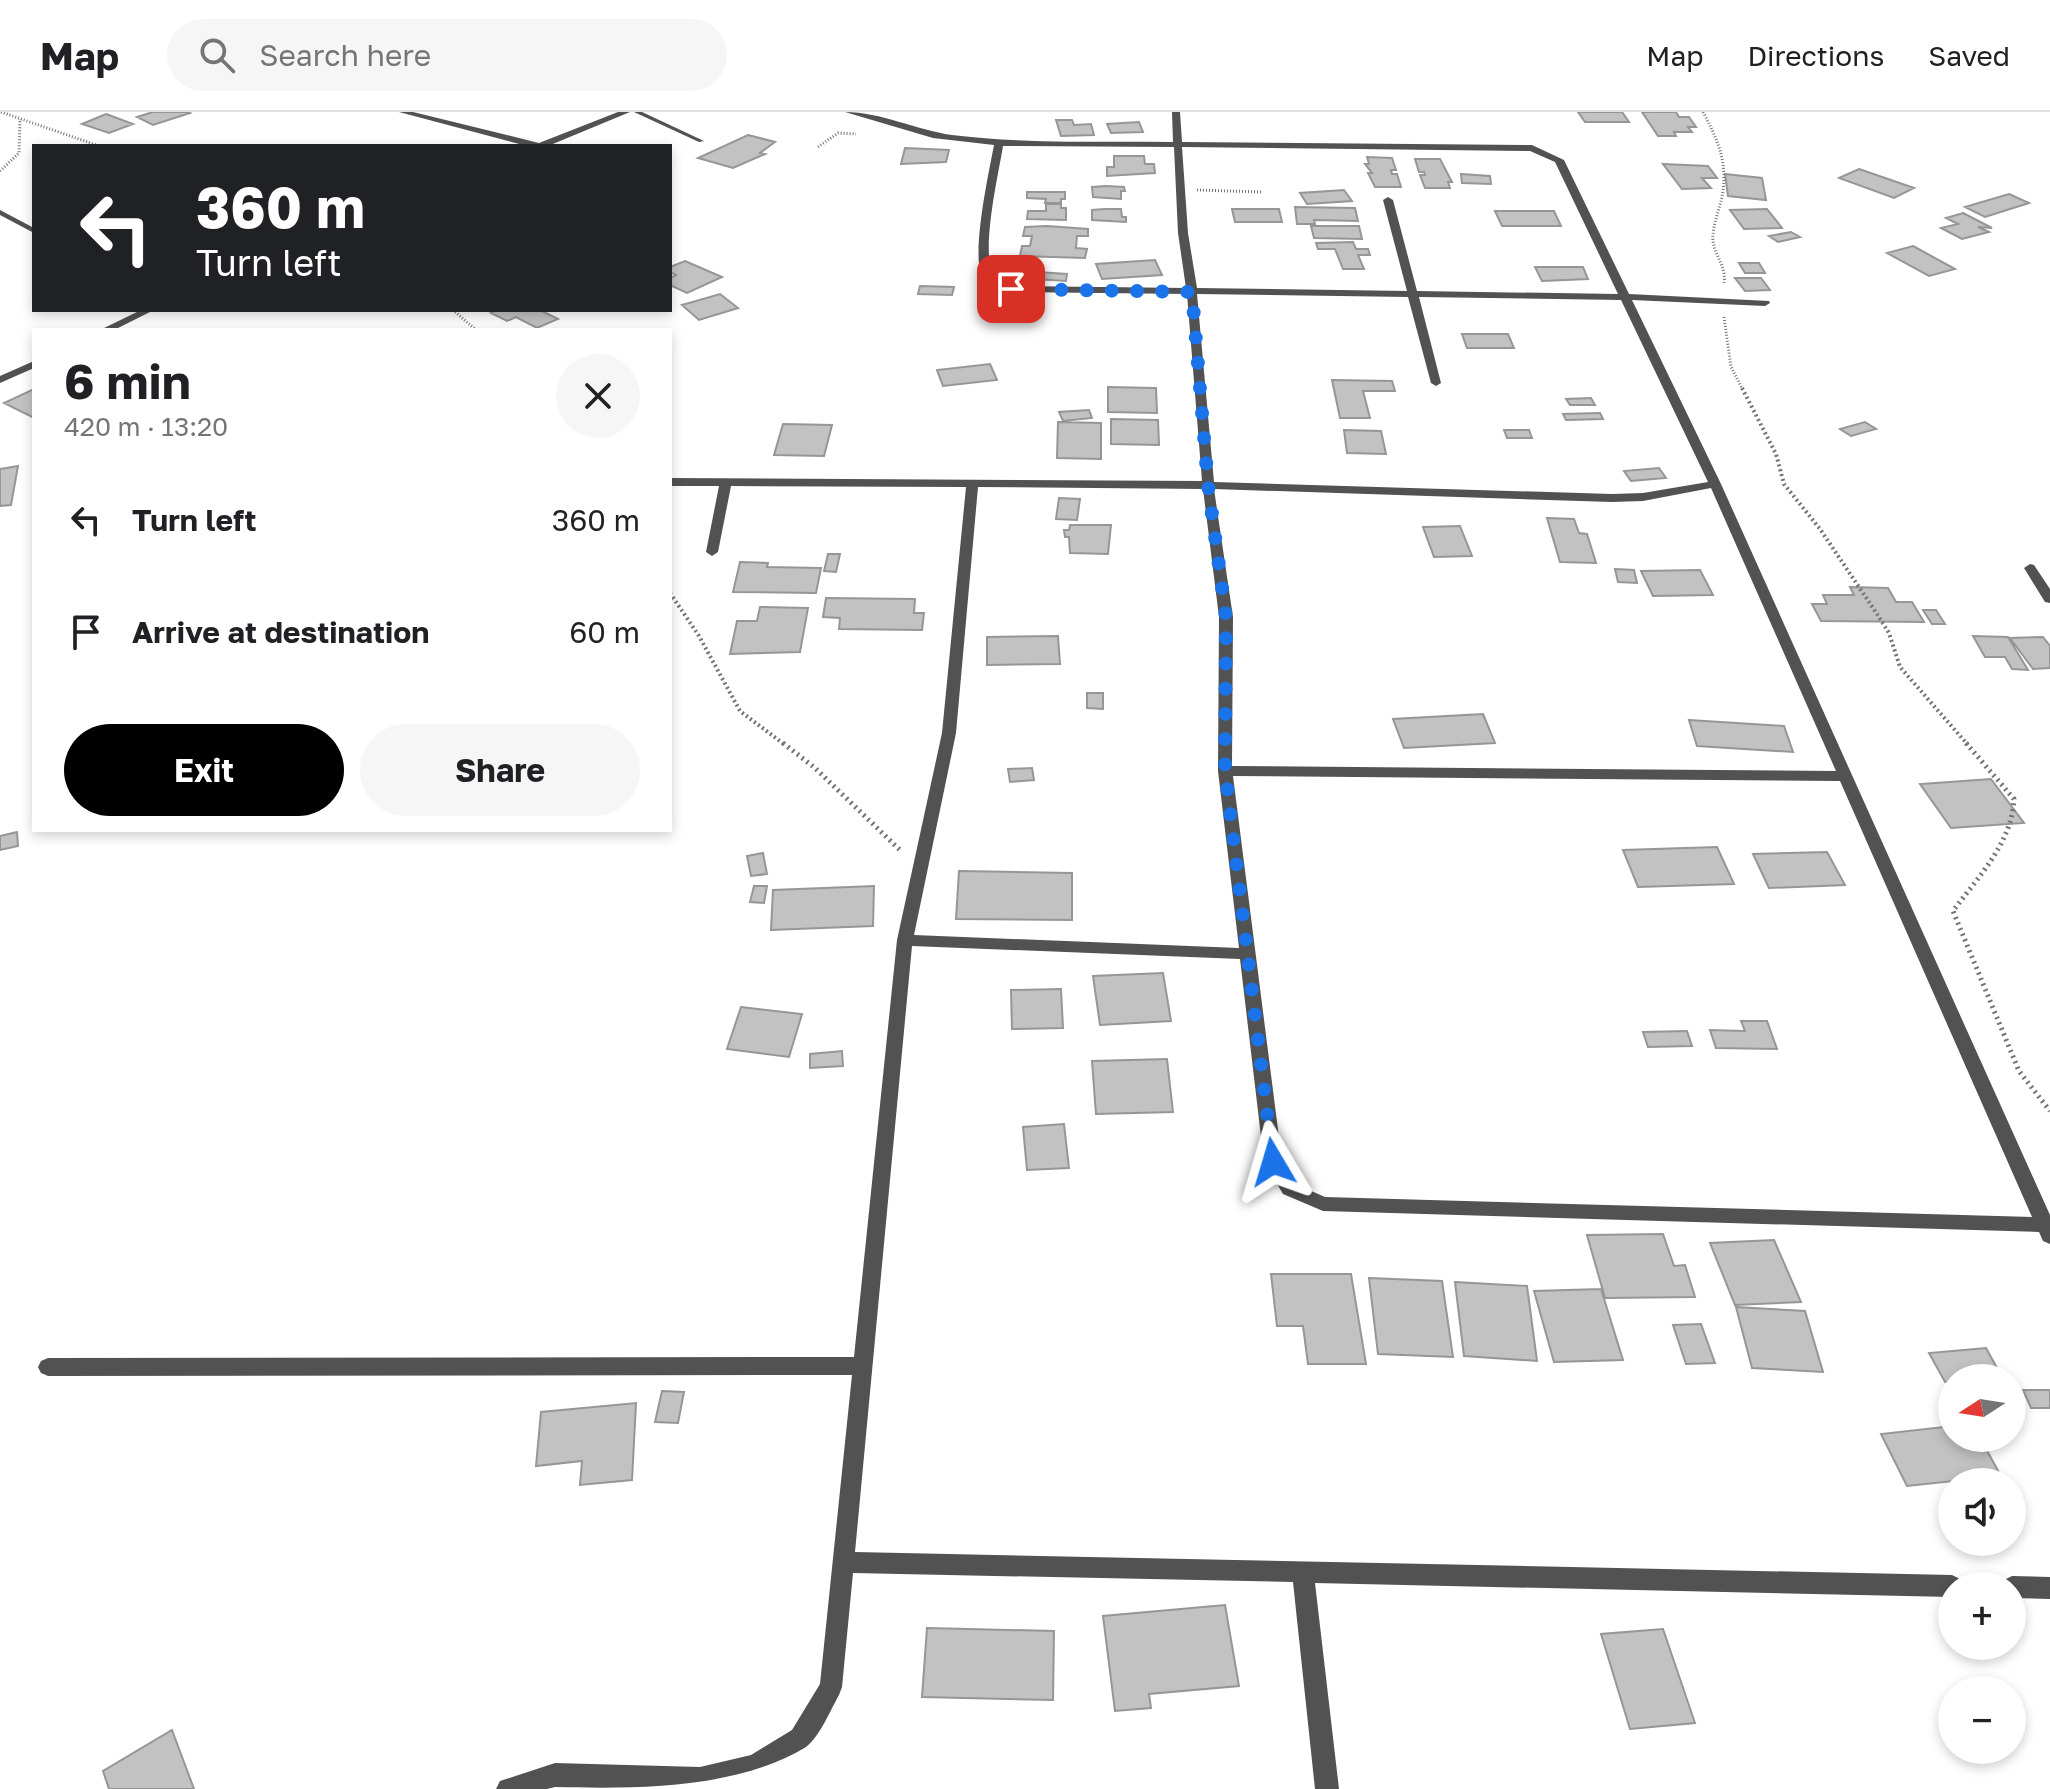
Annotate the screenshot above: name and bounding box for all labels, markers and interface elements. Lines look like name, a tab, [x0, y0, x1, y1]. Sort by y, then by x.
search box	[167, 19, 727, 91]
text: Map	[40, 33, 119, 78]
icon: search	[195, 33, 239, 77]
text: Search here	[259, 37, 431, 73]
text: Map	[1646, 39, 1703, 72]
text: Directions	[1747, 39, 1884, 72]
text: Saved	[1928, 39, 2010, 72]
text: 360 m	[196, 173, 365, 240]
icon: left	[64, 176, 168, 280]
text: Turn left	[196, 241, 342, 284]
pin	[977, 255, 1045, 323]
icon: arrive	[989, 267, 1033, 311]
text: 6 min	[64, 352, 191, 410]
button: close	[556, 354, 640, 438]
text: 420 m · 13:20	[64, 411, 228, 442]
icon: left	[64, 498, 108, 542]
text: Turn left	[132, 502, 257, 538]
text: 360 m	[552, 502, 640, 538]
icon: arrive	[64, 610, 108, 654]
text: Arrive at destination	[132, 614, 429, 650]
text: 60 m	[569, 614, 640, 650]
button: Exit	[64, 724, 344, 816]
button: Share	[360, 724, 640, 816]
position arrow	[1231, 1120, 1315, 1204]
north arrow	[1938, 1364, 2026, 1452]
map controls	[1938, 1364, 2026, 1764]
button: sound	[1938, 1468, 2026, 1556]
button: +	[1938, 1572, 2026, 1660]
button: −	[1938, 1676, 2026, 1764]

